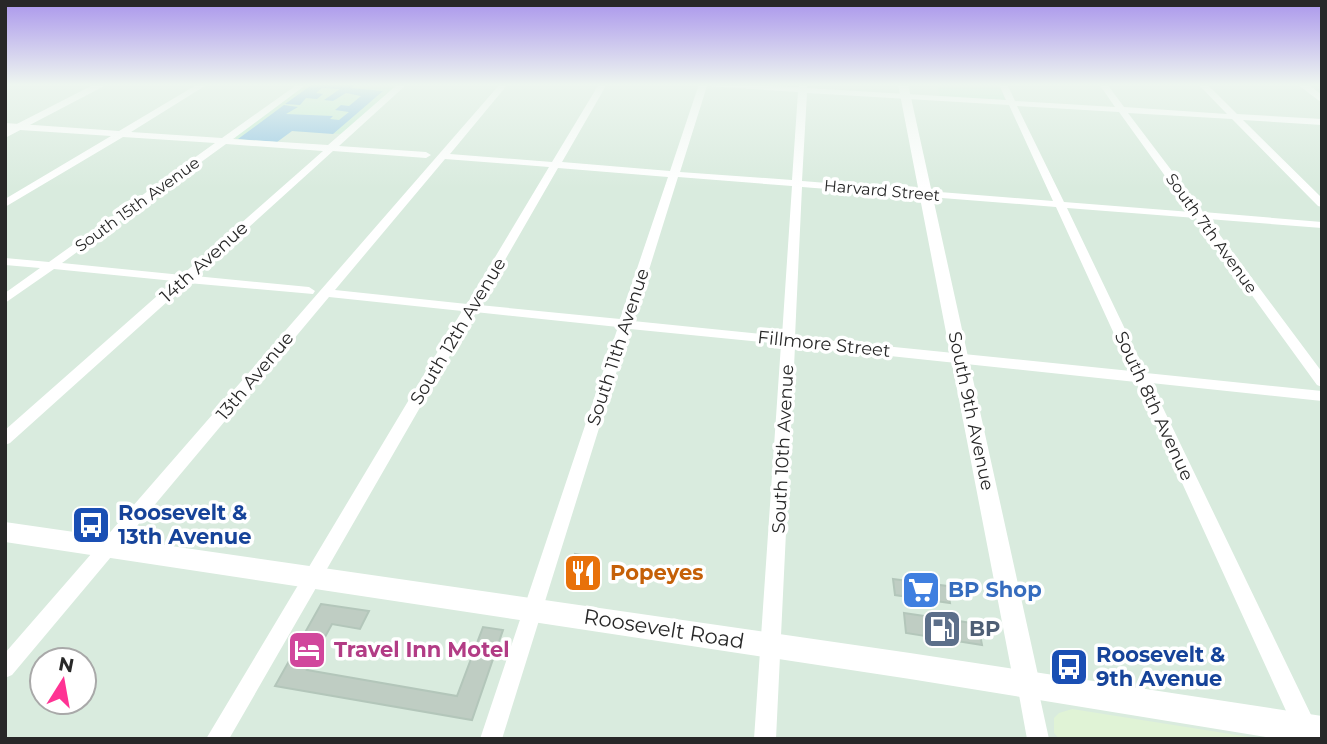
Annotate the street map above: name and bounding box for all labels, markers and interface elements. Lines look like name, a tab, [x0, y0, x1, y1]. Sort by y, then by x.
street label: South 15th Avenue	[71, 153, 203, 256]
street label: South 7th Avenue	[1162, 170, 1261, 297]
street label: Harvard Street	[823, 176, 941, 205]
street label: 14th Avenue	[156, 217, 253, 307]
street label: South 12th Avenue	[405, 253, 511, 408]
street label: South 11th Avenue	[582, 266, 654, 428]
street label: Fillmore Street	[757, 326, 891, 362]
street label: 13th Avenue	[212, 327, 298, 425]
street label: South 8th Avenue	[1110, 328, 1198, 484]
street label: South 9th Avenue	[943, 330, 999, 493]
street label: South 10th Avenue	[768, 364, 798, 534]
place label: Roosevelt & 13th Avenue	[118, 500, 251, 549]
bus stop icon: Roosevelt & 13th Avenue	[70, 504, 112, 546]
restaurant icon: Popeyes	[562, 552, 604, 594]
place label: Popeyes	[610, 560, 703, 585]
supermarket icon: BP Shop	[900, 569, 942, 611]
place label: BP Shop	[948, 577, 1042, 602]
street label: Roosevelt Road	[582, 603, 746, 654]
fuel station icon: BP	[921, 608, 963, 650]
place label: BP	[969, 616, 1000, 641]
hotel icon: Travel Inn Motel	[286, 629, 328, 671]
place label: Travel Inn Motel	[334, 637, 509, 662]
place label: Roosevelt & 9th Avenue	[1096, 642, 1225, 691]
north arrow	[28, 646, 98, 716]
bus stop icon: Roosevelt & 9th Avenue	[1048, 646, 1090, 688]
text: N	[56, 652, 76, 678]

